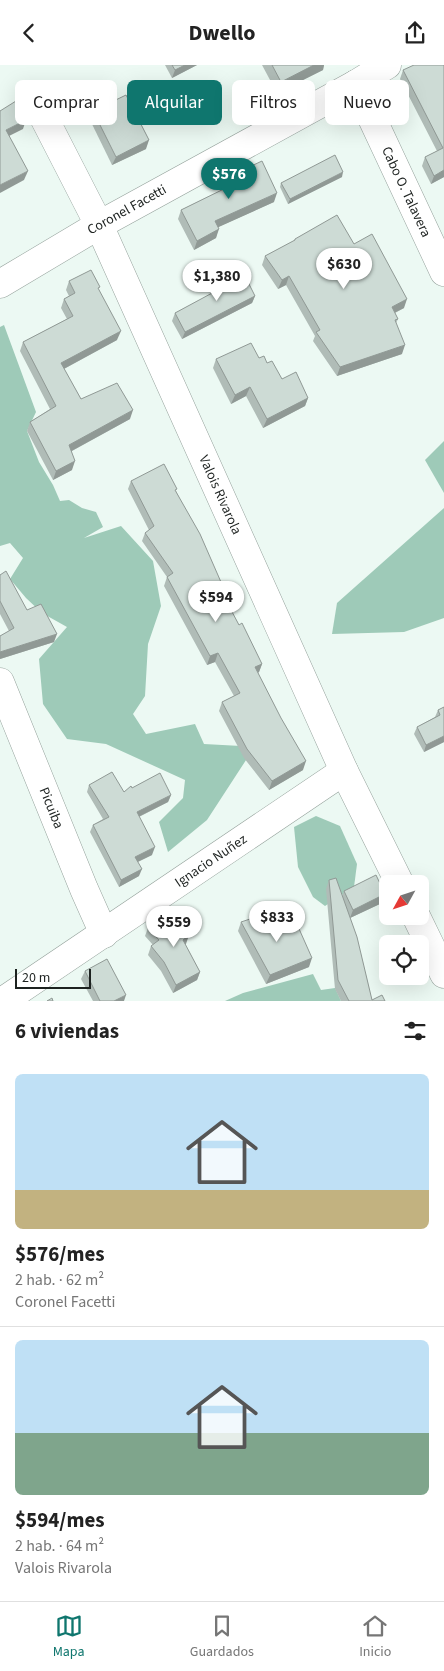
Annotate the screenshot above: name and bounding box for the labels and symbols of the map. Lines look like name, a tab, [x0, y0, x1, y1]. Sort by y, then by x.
street label: Cabo O. Talavera	[376, 143, 436, 241]
pin: $576	[199, 157, 259, 200]
street label: Coronel Facetti	[84, 180, 170, 240]
pin: $630	[314, 247, 374, 290]
pin: $1,380	[176, 259, 258, 302]
street label: Valois Rivarola	[194, 452, 246, 538]
pin: $594	[186, 581, 246, 623]
street label: Picuiba	[34, 784, 68, 832]
street label: Ignacio Nuñez	[171, 830, 251, 892]
north arrow	[379, 875, 429, 925]
pin: $833	[247, 901, 307, 943]
pin: $559	[144, 905, 204, 948]
scale bar	[15, 966, 91, 989]

